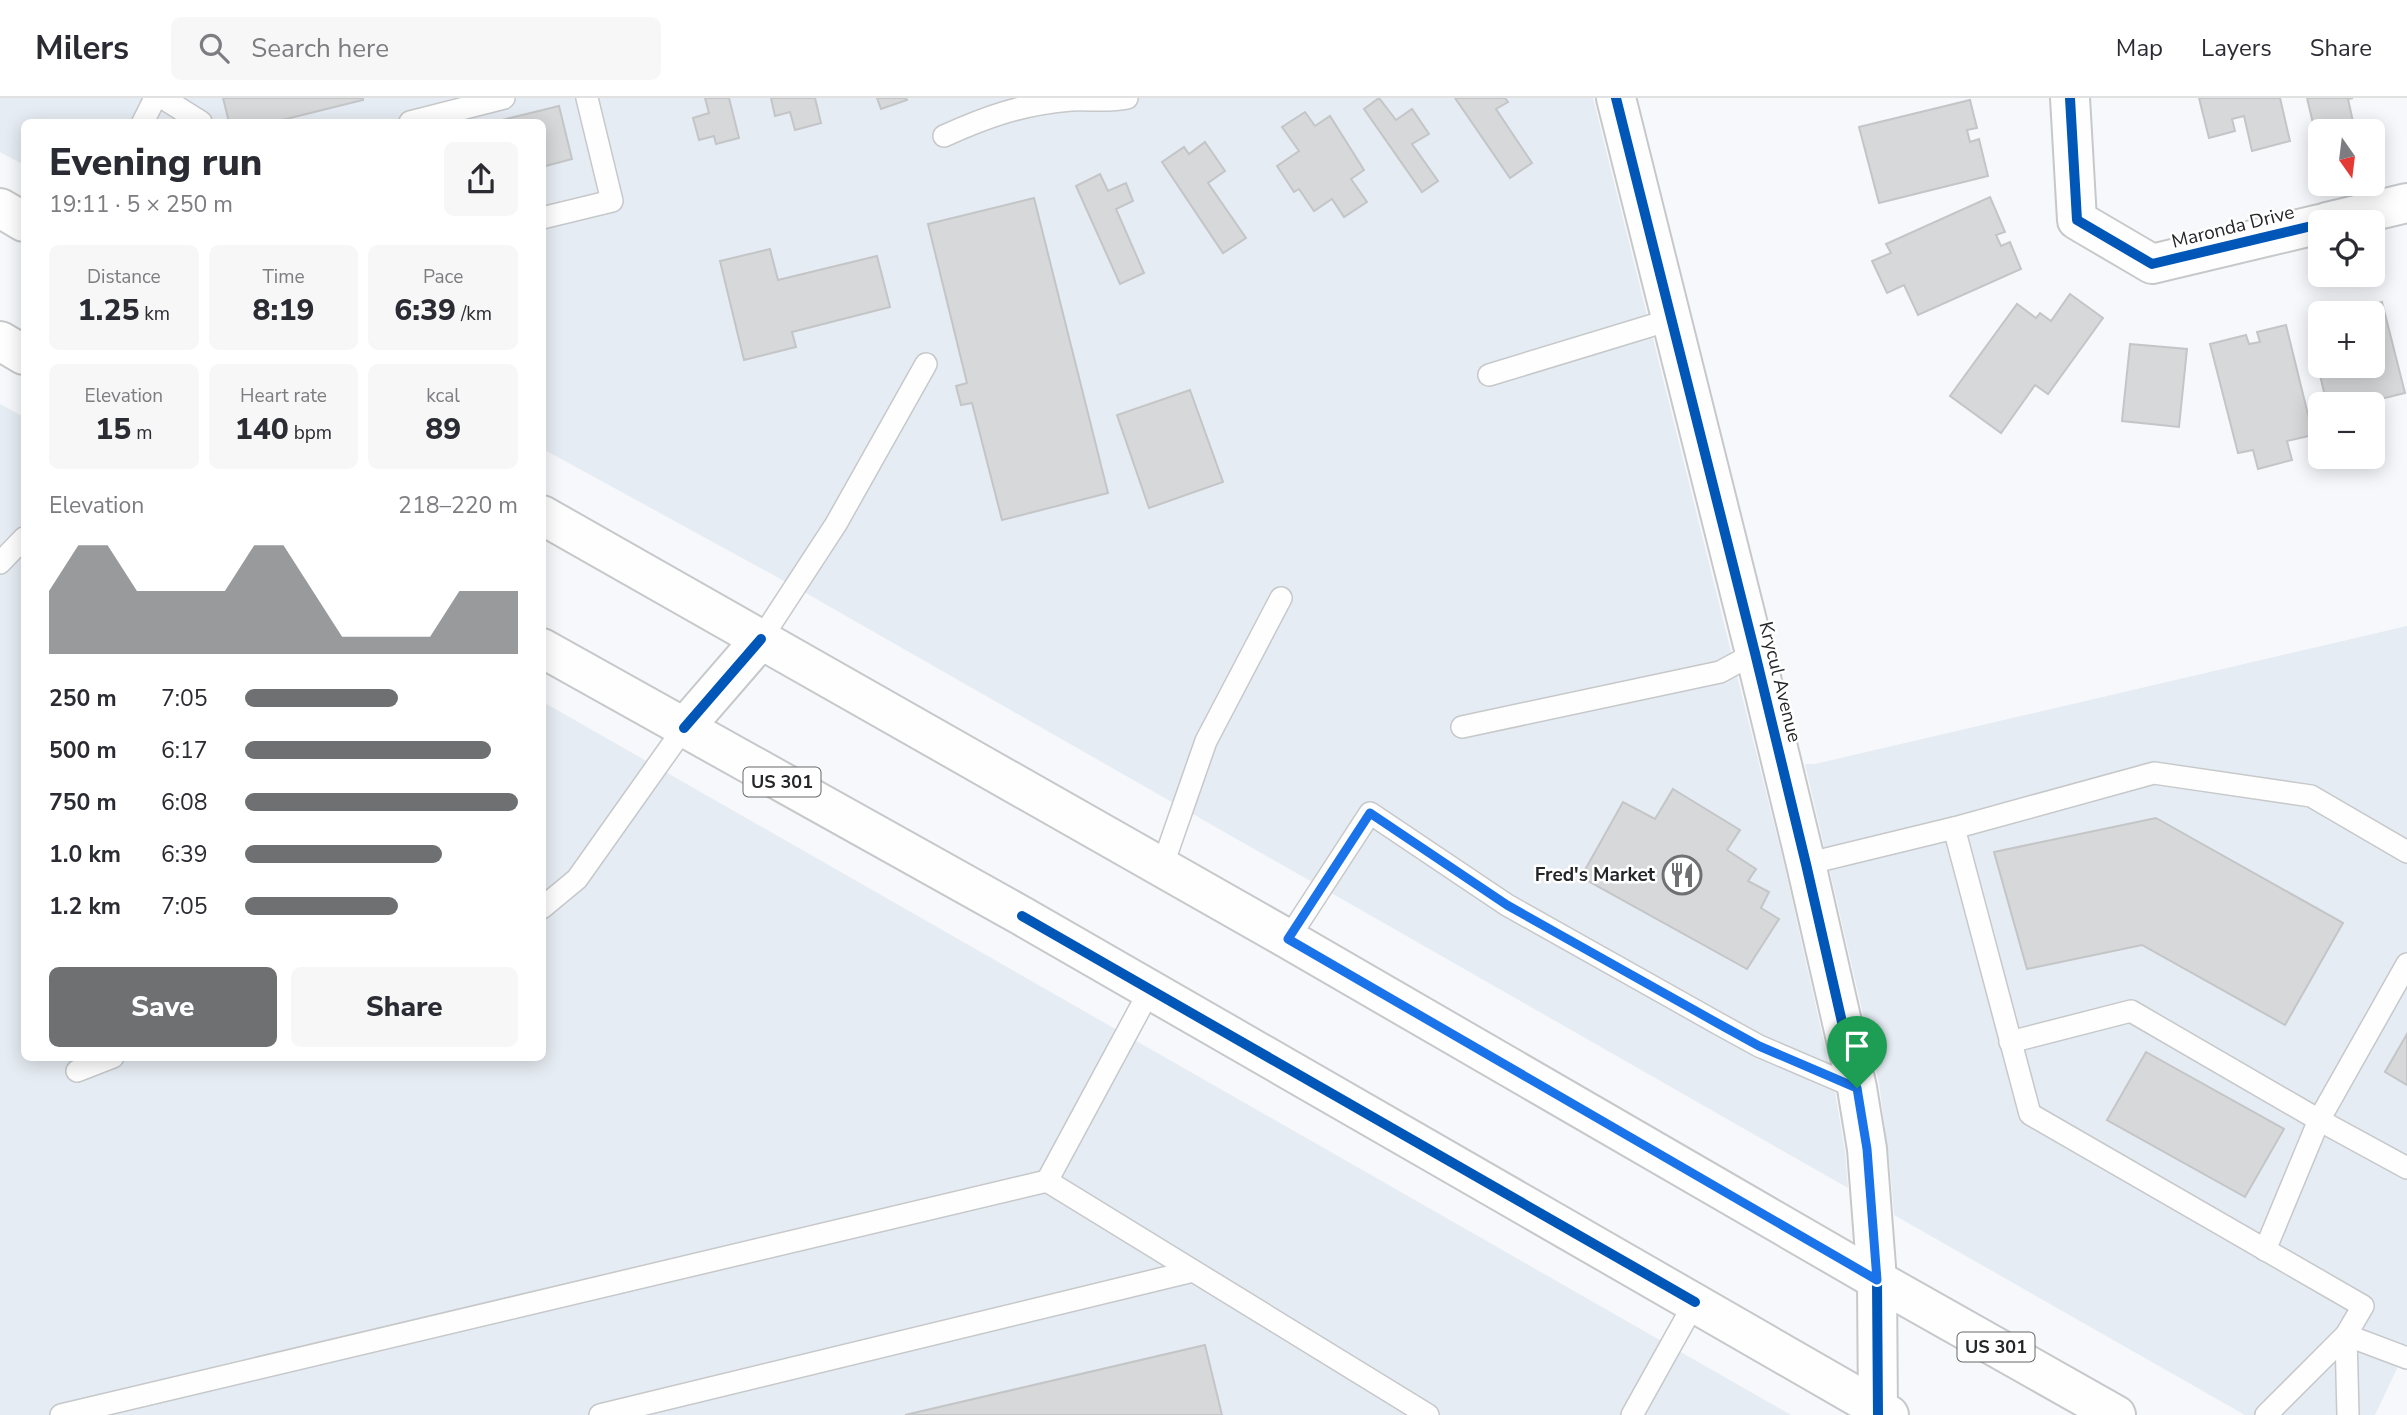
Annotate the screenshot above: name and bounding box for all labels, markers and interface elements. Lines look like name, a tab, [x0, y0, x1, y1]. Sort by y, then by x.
search box	[171, 17, 661, 80]
text: Milers	[35, 26, 129, 71]
icon: search	[195, 29, 233, 67]
text: Search here	[251, 31, 389, 66]
text: Map	[2116, 32, 2163, 64]
text: Layers	[2201, 32, 2272, 64]
text: Share	[2310, 32, 2372, 64]
north arrow	[2308, 119, 2385, 196]
map controls	[2308, 119, 2385, 469]
text: Evening run	[49, 137, 262, 188]
button: share	[444, 142, 518, 216]
text: 19:11 · 5 × 250 m	[49, 189, 233, 220]
street label: Maronda Drive	[2169, 199, 2297, 255]
button: locate	[2308, 210, 2385, 287]
text: Distance	[87, 264, 161, 290]
text: Time	[262, 264, 305, 290]
text: Pace	[423, 264, 463, 290]
text: 1.25	[78, 290, 139, 331]
text: 8:19	[253, 290, 314, 331]
text: 6:39	[394, 290, 456, 331]
text: km	[139, 301, 170, 327]
text: /km	[456, 301, 492, 327]
button: +	[2308, 301, 2385, 378]
text: Elevation	[84, 383, 163, 409]
text: Heart rate	[240, 383, 327, 409]
text: kcal	[426, 383, 460, 409]
button: −	[2308, 392, 2385, 469]
text: 15	[95, 409, 131, 450]
text: 140	[235, 409, 289, 450]
text: 89	[425, 409, 461, 450]
text: m	[131, 420, 152, 446]
text: bpm	[289, 420, 332, 446]
text: Elevation	[49, 490, 144, 521]
text: 218–220 m	[398, 490, 518, 521]
street label: Krycul Avenue	[1752, 619, 1808, 745]
text: 250 m	[49, 683, 117, 714]
text: 7:05	[161, 683, 208, 714]
text: 500 m	[49, 735, 117, 766]
text: 6:17	[161, 735, 208, 766]
road number: US 301	[744, 768, 820, 796]
text: 750 m	[49, 787, 117, 818]
text: 6:08	[161, 787, 208, 818]
text: 1.0 km	[49, 839, 121, 870]
text: 6:39	[161, 839, 208, 870]
restaurant icon: Fred's Market	[1661, 854, 1703, 896]
place label: Fred's Market	[1535, 862, 1656, 888]
text: 1.2 km	[49, 891, 121, 922]
text: 7:05	[161, 891, 208, 922]
button: Save	[49, 967, 277, 1047]
button: Share	[291, 967, 518, 1047]
pin	[1827, 1016, 1887, 1088]
icon: arrive	[1838, 1027, 1876, 1065]
road number: US 301	[1958, 1332, 2035, 1362]

